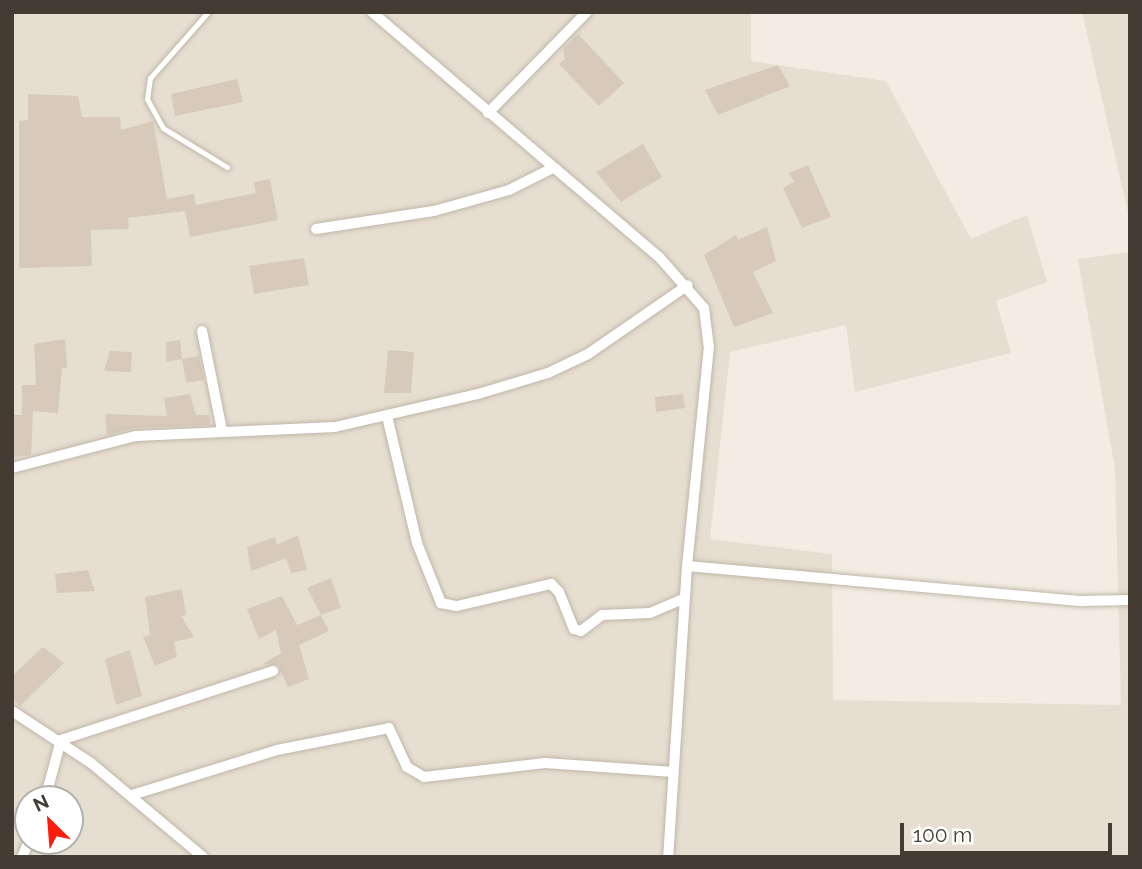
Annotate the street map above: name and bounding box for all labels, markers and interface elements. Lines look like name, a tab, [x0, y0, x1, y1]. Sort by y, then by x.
north arrow	[14, 785, 84, 855]
text: N	[30, 790, 52, 816]
scale bar	[904, 810, 1116, 854]
text: 100 m	[913, 822, 972, 847]

